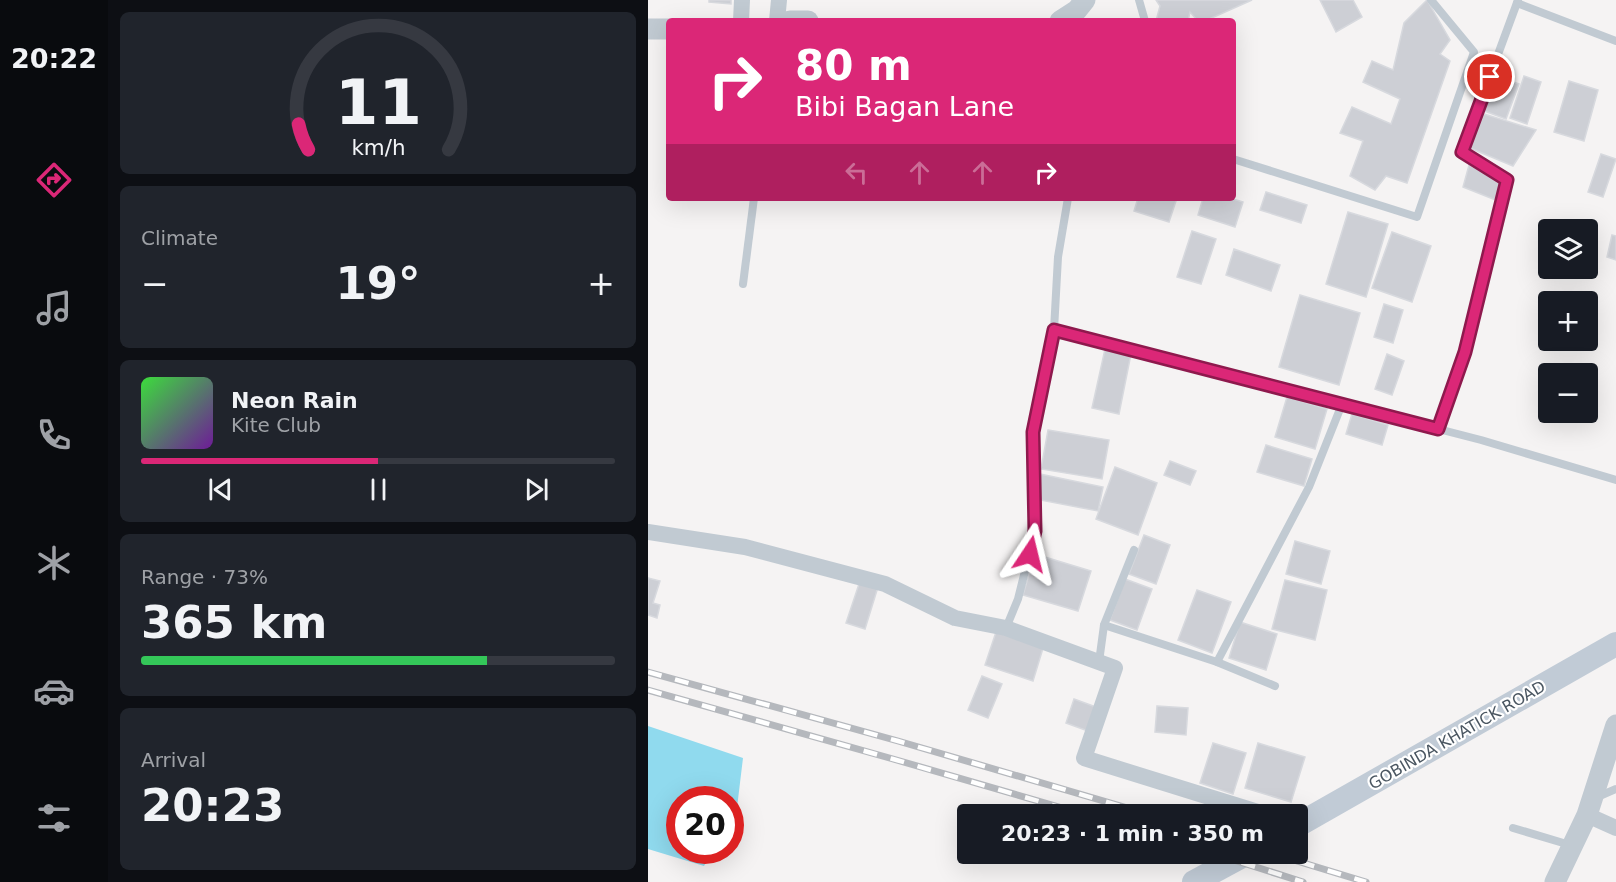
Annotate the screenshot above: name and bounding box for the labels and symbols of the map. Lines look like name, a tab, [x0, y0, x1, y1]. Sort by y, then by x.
pin	[1464, 51, 1515, 102]
position arrow	[998, 522, 1062, 586]
street label: GOBINDA KHATICK ROAD	[1365, 677, 1549, 793]
speed limit sign: 20	[666, 786, 744, 864]

